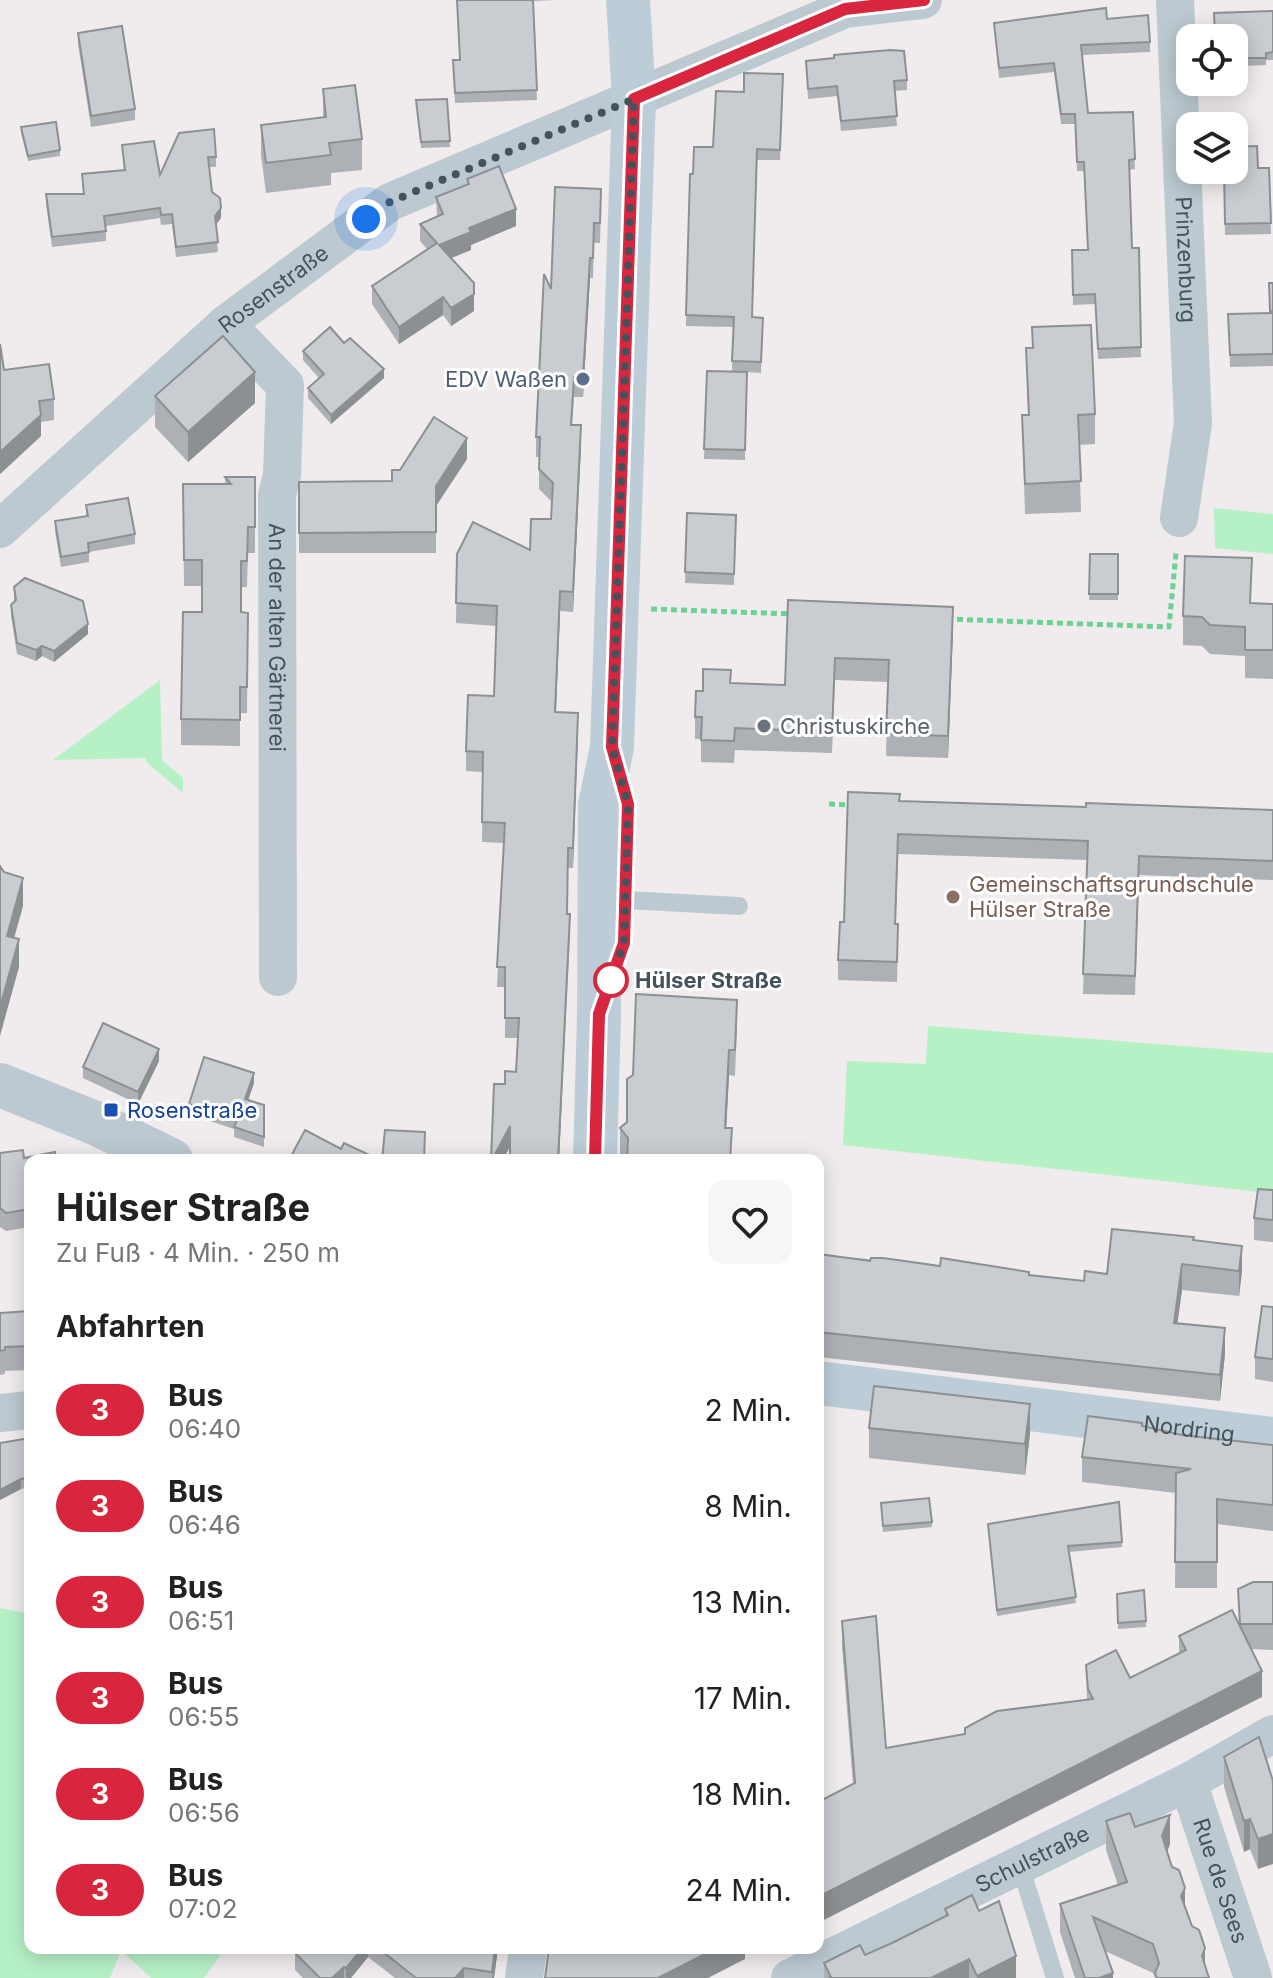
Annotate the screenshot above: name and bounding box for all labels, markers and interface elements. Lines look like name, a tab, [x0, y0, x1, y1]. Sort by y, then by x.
map controls	[1176, 24, 1248, 184]
button: locate	[1176, 24, 1248, 96]
button: layers	[1176, 112, 1248, 184]
street label: Prinzenburg	[1170, 196, 1202, 324]
your location	[346, 199, 386, 239]
street label: Rosenstraße	[213, 240, 333, 338]
place label: EDV Waßen	[445, 366, 567, 392]
marker: EDV Waßen	[574, 370, 592, 388]
street label: An der alten Gärtnerei	[264, 523, 291, 752]
place label: Christuskirche	[780, 713, 930, 739]
marker: Christuskirche	[755, 717, 773, 735]
place label: Gemeinschaftsgrundschule Hülser Straße	[969, 871, 1254, 922]
marker: Gemeinschaftsgrundschule Hülser Straße	[944, 888, 962, 906]
marker: Hülser Straße	[594, 963, 628, 997]
place label: Hülser Straße	[635, 967, 782, 993]
place label: Rosenstraße	[127, 1097, 257, 1123]
marker: Rosenstraße	[102, 1101, 120, 1119]
button: heart	[708, 1180, 792, 1264]
text: Hülser Straße	[56, 1184, 310, 1230]
text: Zu Fuß · 4 Min. · 250 m	[56, 1237, 340, 1268]
text: Abfahrten	[56, 1308, 205, 1344]
text: Bus	[168, 1377, 223, 1413]
text: 2 Min.	[705, 1392, 792, 1428]
text: 3	[91, 1393, 109, 1427]
street label: Nordring	[1142, 1410, 1236, 1447]
text: 06:40	[168, 1413, 241, 1444]
text: Bus	[168, 1473, 223, 1509]
text: 8 Min.	[704, 1488, 792, 1524]
text: 3	[91, 1489, 109, 1523]
text: 06:46	[168, 1509, 241, 1540]
text: Bus	[168, 1569, 223, 1605]
text: 13 Min.	[692, 1584, 792, 1620]
text: 3	[91, 1585, 109, 1619]
text: 06:51	[168, 1605, 234, 1636]
text: Bus	[168, 1665, 223, 1701]
text: 17 Min.	[694, 1680, 792, 1716]
text: 3	[91, 1681, 109, 1715]
text: 06:55	[168, 1701, 240, 1732]
text: Bus	[168, 1761, 223, 1797]
text: 18 Min.	[692, 1776, 792, 1812]
text: 3	[91, 1777, 109, 1811]
text: 06:56	[168, 1797, 240, 1828]
street label: Rue de Sees	[1188, 1815, 1254, 1947]
street label: Schulstraße	[971, 1820, 1094, 1898]
text: Bus	[168, 1857, 223, 1893]
text: 24 Min.	[686, 1872, 792, 1908]
text: 3	[91, 1873, 109, 1907]
text: 07:02	[168, 1893, 237, 1924]

